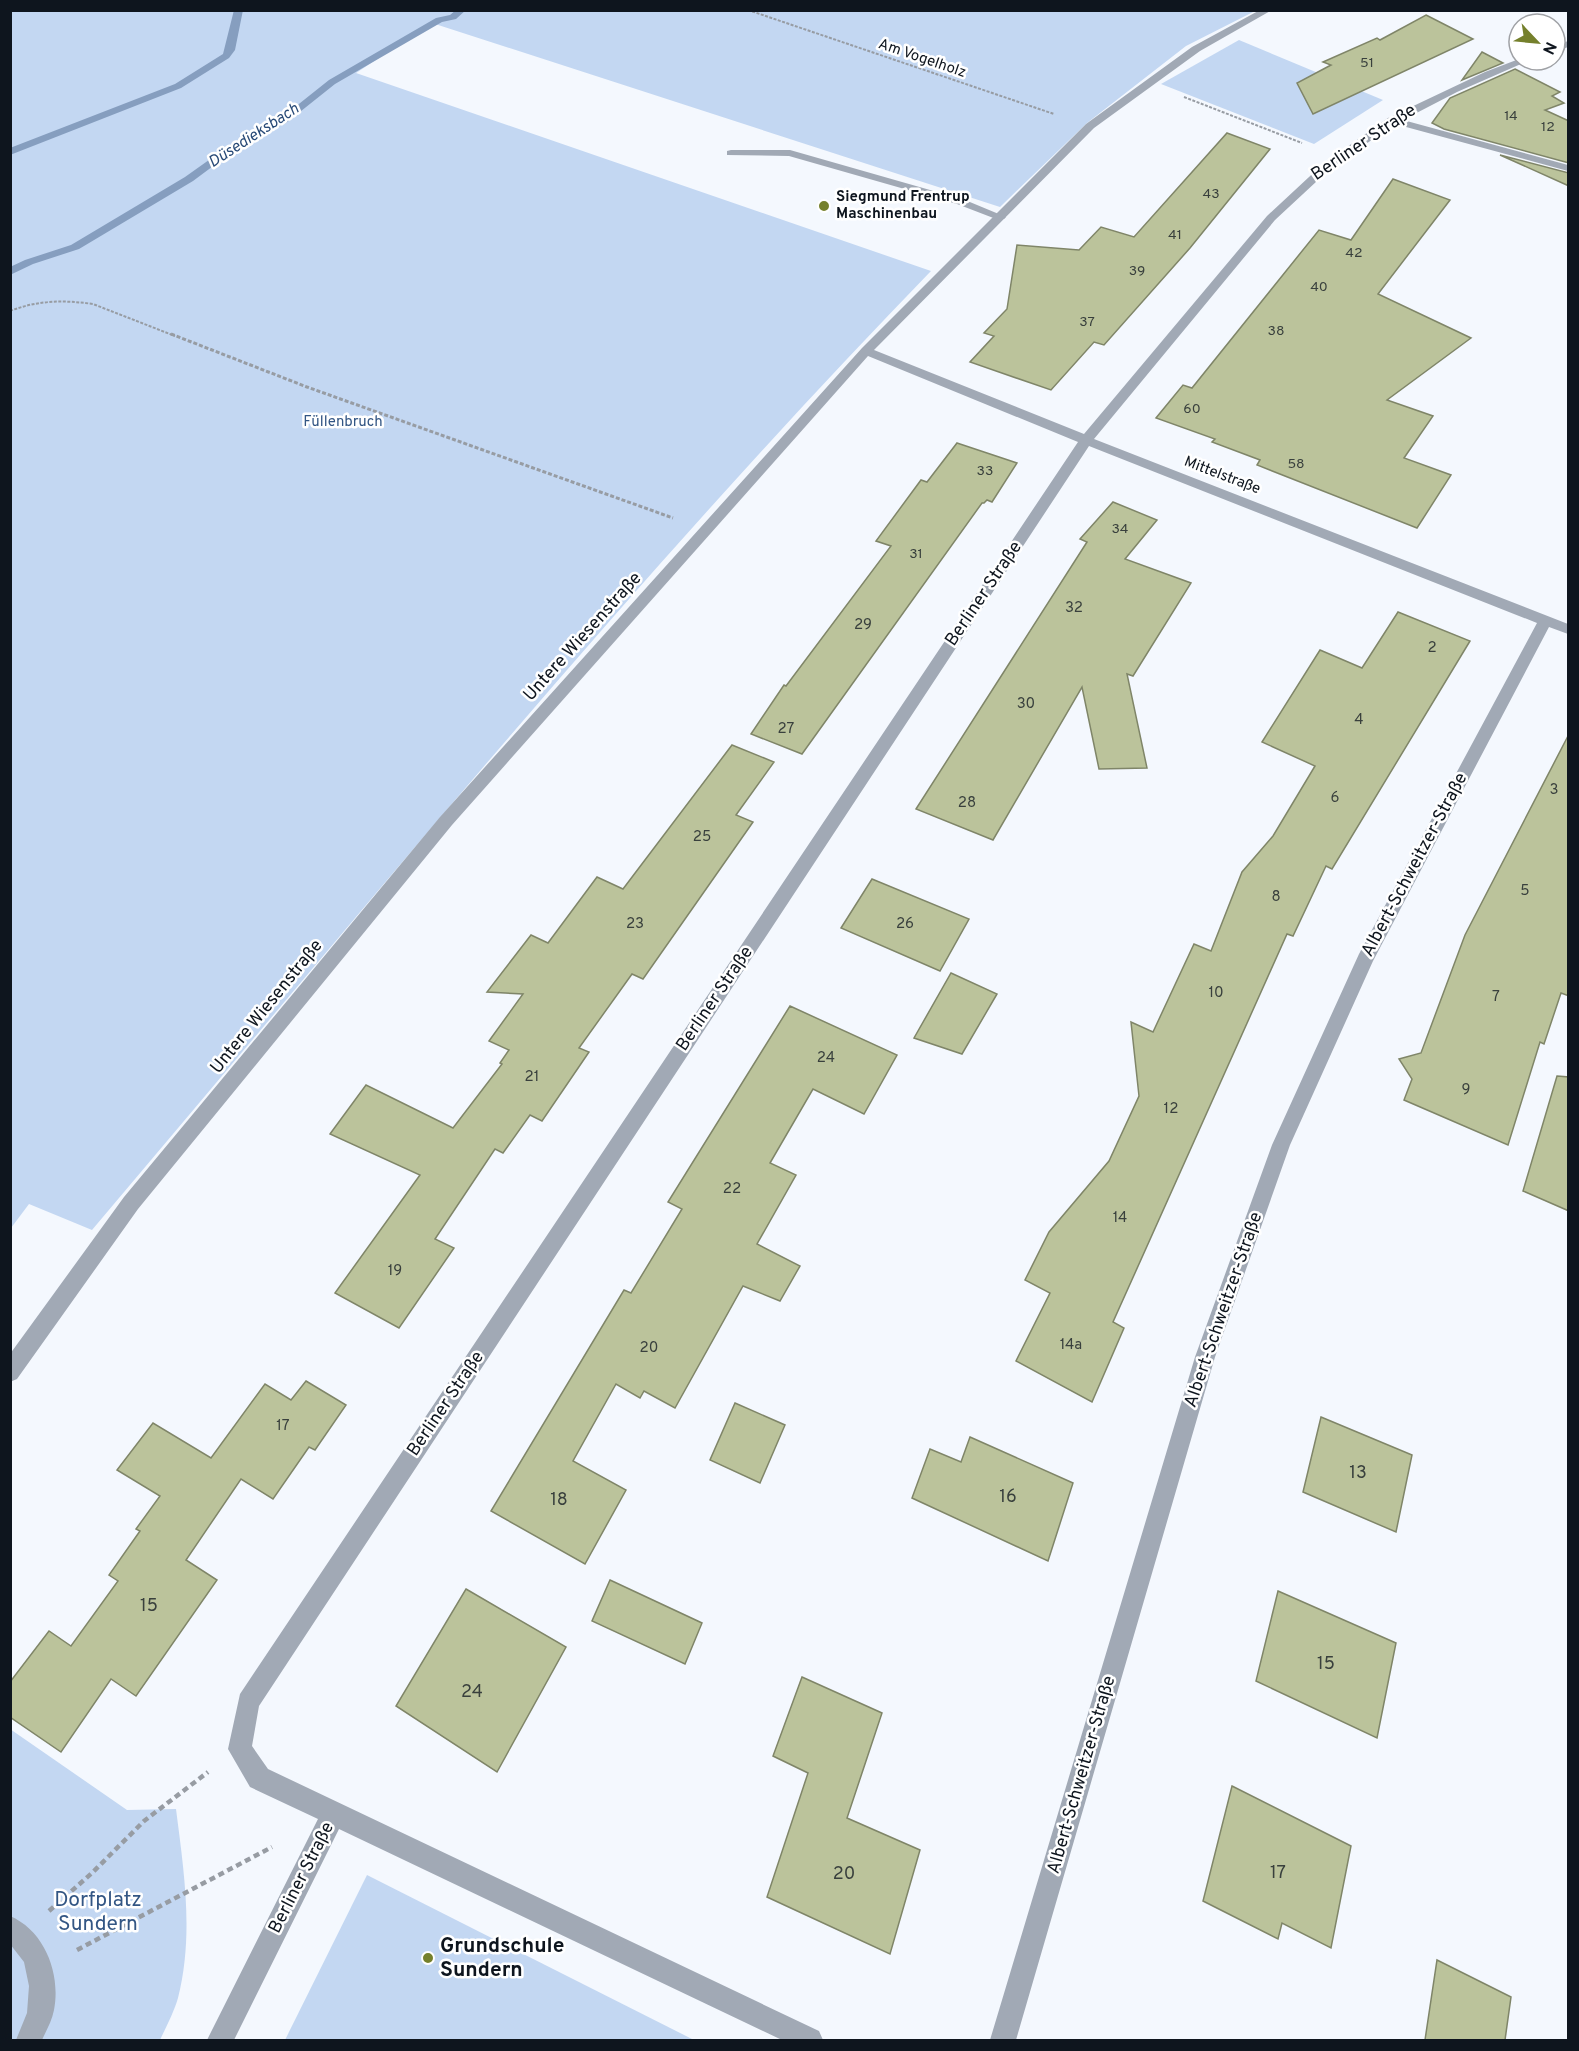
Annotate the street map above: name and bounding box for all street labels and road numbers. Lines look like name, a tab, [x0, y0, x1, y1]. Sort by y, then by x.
street label: Am Vogelholz	[876, 35, 968, 83]
street label: Berliner Straße	[1307, 99, 1421, 187]
street label: Mittelstraße	[1181, 453, 1263, 499]
street label: Berliner Straße	[940, 537, 1028, 651]
street label: Untere Wiesenstraße	[519, 567, 647, 707]
street label: Albert-Schweitzer-Straße	[1357, 769, 1473, 961]
street label: Untere Wiesenstraße	[206, 935, 328, 1079]
street label: Berliner Straße	[671, 942, 759, 1056]
street label: Albert-Schweitzer-Straße	[1180, 1209, 1268, 1411]
street label: Berliner Straße	[402, 1347, 490, 1461]
street label: Albert-Schweitzer-Straße	[1043, 1673, 1121, 1877]
street label: Berliner Straße	[264, 1818, 340, 1938]

